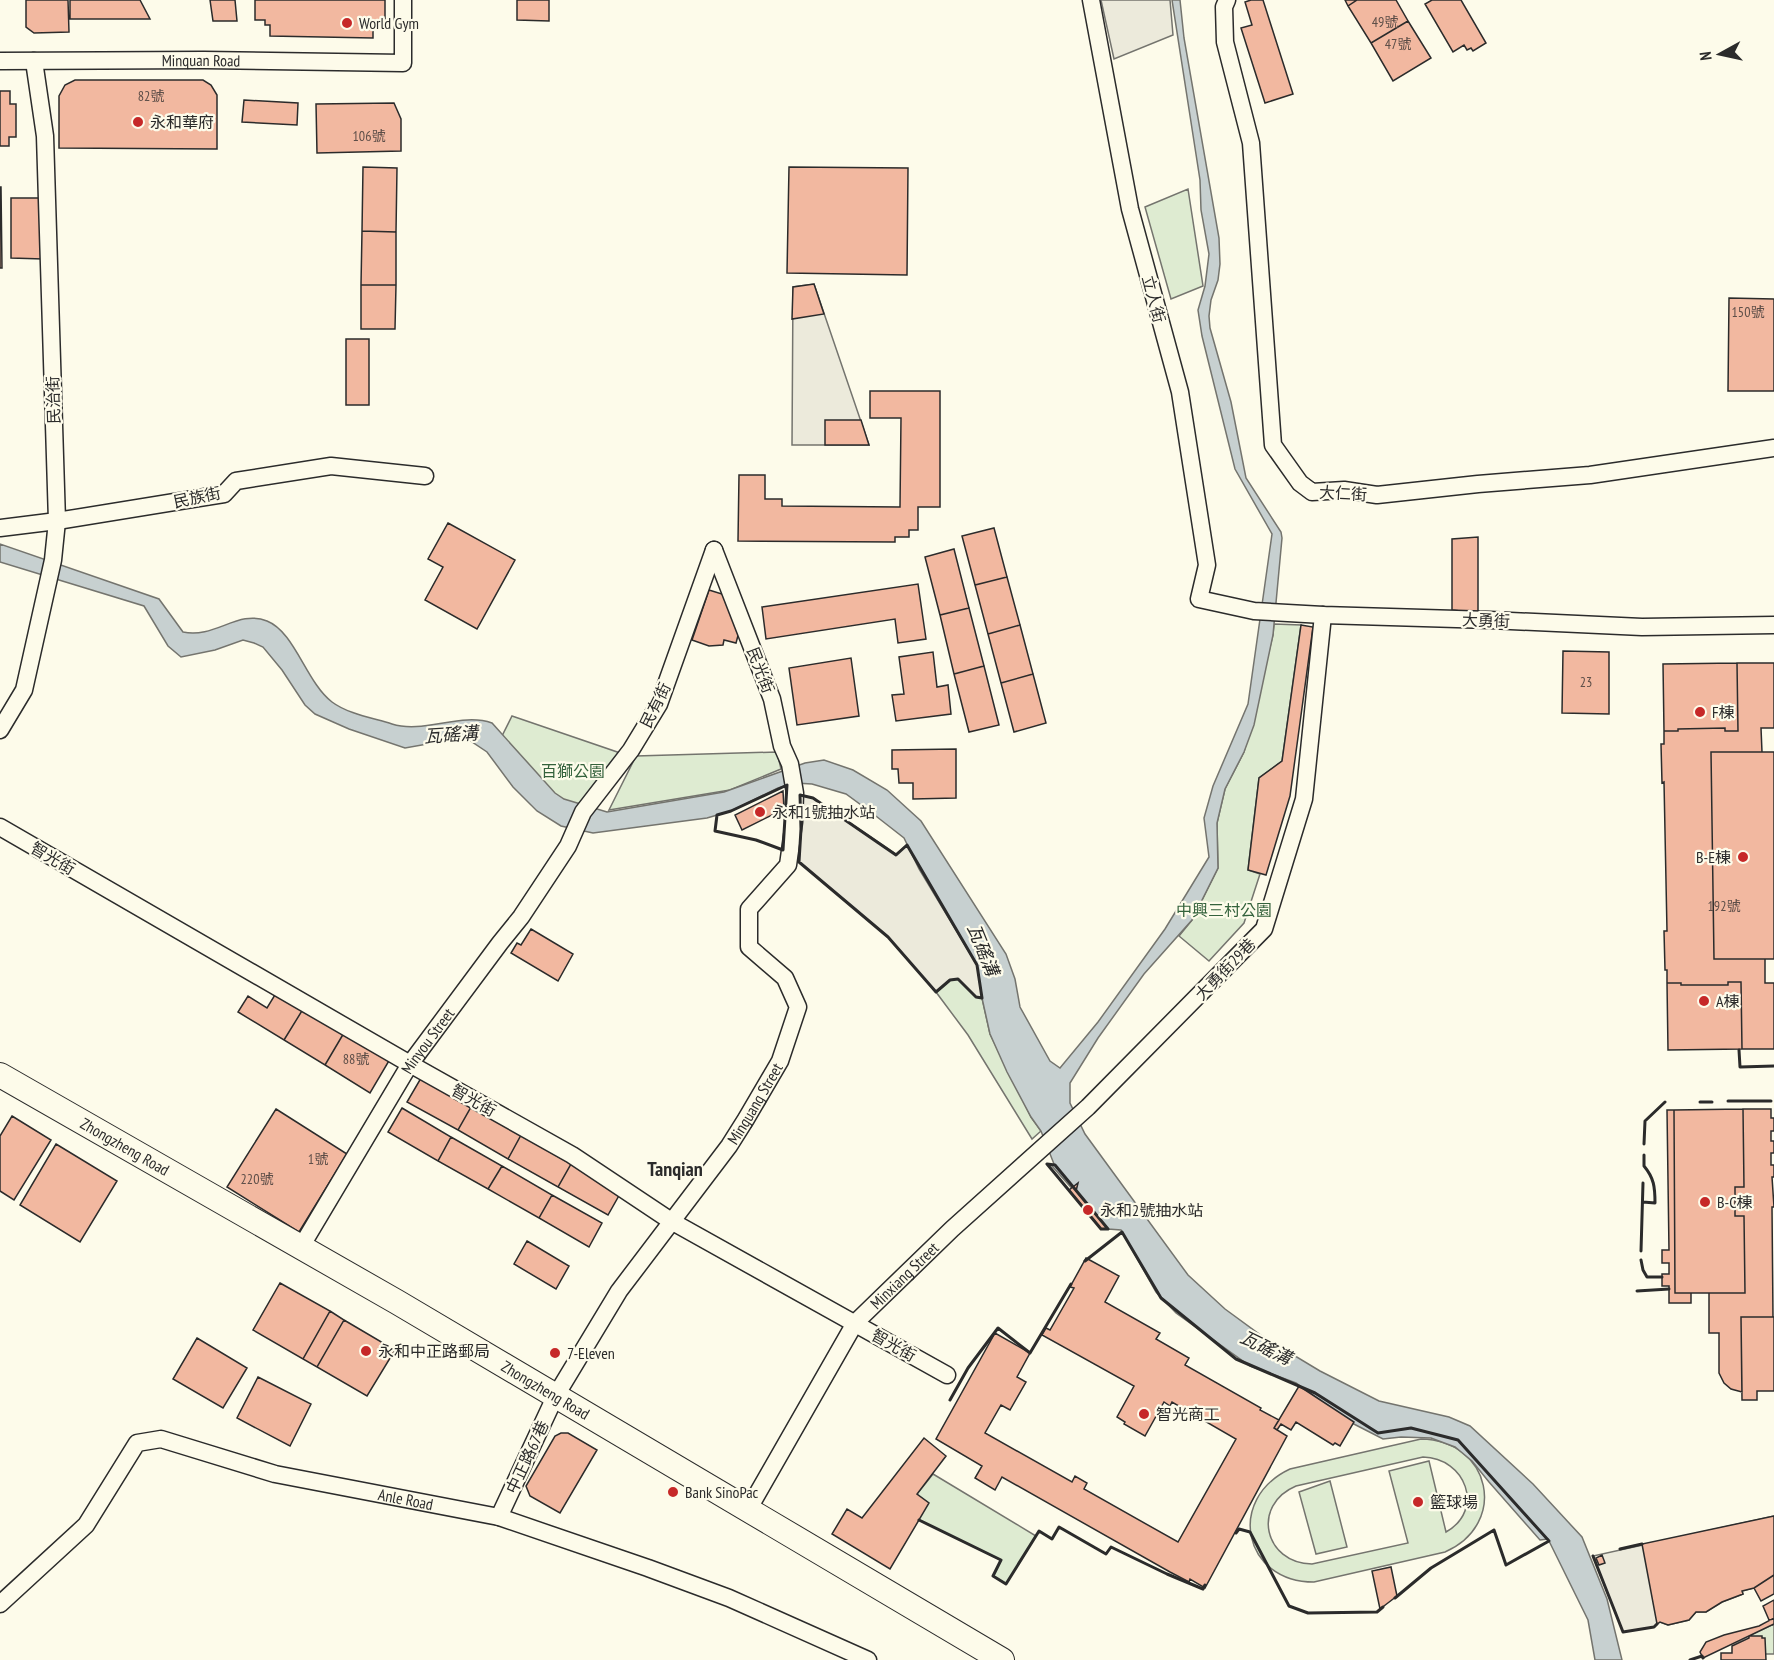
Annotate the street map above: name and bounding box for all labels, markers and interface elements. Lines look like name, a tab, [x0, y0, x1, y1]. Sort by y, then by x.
place label: World Gym	[359, 13, 419, 33]
house number: 49號	[1372, 13, 1398, 31]
marker: World Gym	[340, 16, 354, 30]
north arrow	[1690, 24, 1750, 84]
house number: 47號	[1385, 35, 1411, 53]
street label: Minquan Road	[162, 50, 241, 71]
text: N	[1695, 50, 1716, 62]
house number: 82號	[138, 87, 164, 105]
place label: 永和華府	[150, 112, 214, 132]
marker: 永和華府	[131, 115, 145, 129]
house number: 106號	[353, 127, 385, 145]
street label: 立人街	[1138, 273, 1170, 325]
house number: 150號	[1732, 303, 1764, 321]
street label: 民治街	[42, 376, 64, 424]
street label: 民族街	[171, 482, 223, 512]
street label: 大仁街	[1319, 482, 1367, 504]
street label: 大勇街	[1462, 609, 1510, 631]
street label: 民光街	[743, 644, 779, 696]
house number: 23	[1580, 673, 1592, 691]
street label: 民有街	[635, 679, 675, 731]
place label: F棟	[1712, 702, 1735, 722]
marker: F棟	[1693, 705, 1707, 719]
water label: 瓦磘溝	[423, 721, 482, 748]
park label: 百獅公園	[541, 761, 605, 781]
place label: 永和1號抽水站	[772, 802, 875, 822]
marker: 永和1號抽水站	[753, 805, 767, 819]
street label: 智光街	[27, 837, 79, 879]
place label: B-E棟	[1696, 847, 1731, 867]
marker: B-E棟	[1736, 850, 1750, 864]
house number: 192號	[1708, 897, 1740, 915]
park label: 中興三村公園	[1176, 900, 1272, 920]
water label: 瓦磘溝	[963, 920, 1005, 982]
street label: 大勇街29巷	[1191, 934, 1259, 1004]
place label: A棟	[1716, 991, 1740, 1011]
marker: A棟	[1697, 994, 1711, 1008]
street label: Minyou Street	[396, 1003, 459, 1077]
house number: 88號	[343, 1050, 369, 1068]
street label: Minguang Street	[723, 1059, 787, 1148]
street label: 智光街	[448, 1080, 500, 1120]
street label: Zhongzheng Road	[77, 1113, 173, 1180]
house number: 1號	[308, 1150, 328, 1168]
district label: Tanqian	[647, 1156, 703, 1182]
house number: 220號	[241, 1170, 273, 1188]
place label: B-C棟	[1717, 1192, 1753, 1212]
marker: B-C棟	[1698, 1195, 1712, 1209]
place label: 永和2號抽水站	[1100, 1200, 1203, 1220]
marker: 永和2號抽水站	[1081, 1203, 1095, 1217]
street label: Minxiang Street	[866, 1237, 943, 1313]
street label: 智光街	[868, 1325, 920, 1365]
water label: 瓦磘溝	[1237, 1325, 1298, 1371]
place label: 永和中正路郵局	[378, 1341, 490, 1361]
place label: 7-Eleven	[567, 1343, 615, 1363]
marker: 永和中正路郵局	[359, 1344, 373, 1358]
marker: 7-Eleven	[548, 1346, 562, 1360]
street label: Zhongzheng Road	[498, 1356, 593, 1424]
place label: 智光商工	[1156, 1404, 1220, 1424]
marker: 智光商工	[1137, 1407, 1151, 1421]
street label: 中正路67巷	[501, 1417, 553, 1497]
place label: Bank SinoPac	[685, 1482, 759, 1502]
street label: Anle Road	[376, 1484, 435, 1514]
marker: Bank SinoPac	[666, 1485, 680, 1499]
place label: 籃球場	[1430, 1492, 1478, 1512]
marker: 籃球場	[1411, 1495, 1425, 1509]

